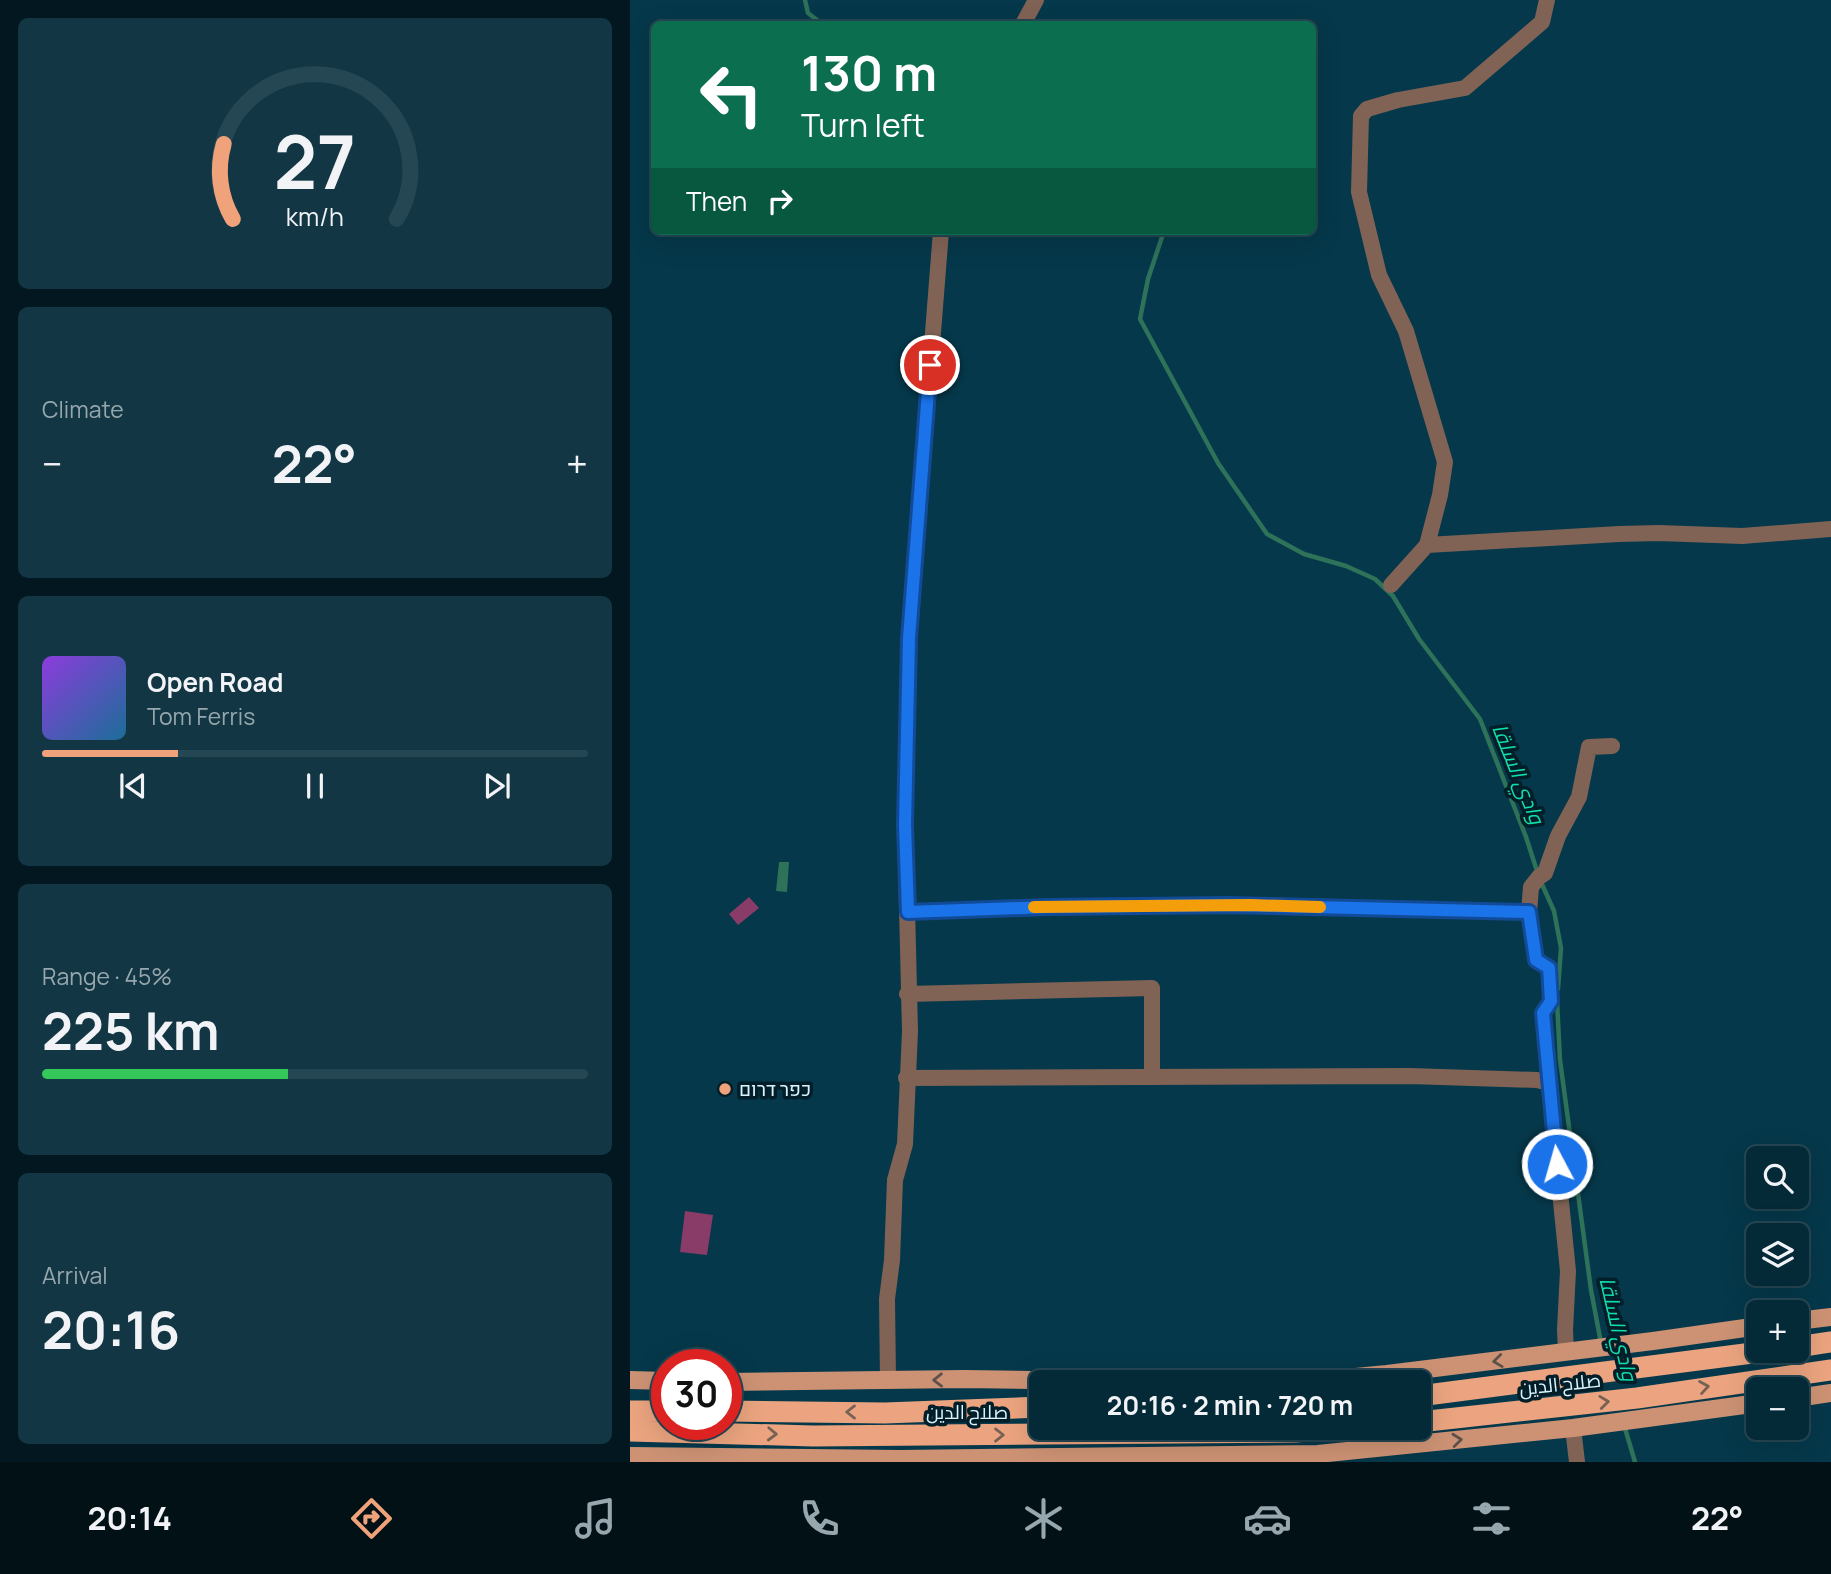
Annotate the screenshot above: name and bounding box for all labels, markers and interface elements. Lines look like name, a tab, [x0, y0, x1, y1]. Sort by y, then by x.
text: 130 m	[801, 39, 937, 106]
icon: left	[686, 49, 777, 140]
text: Turn left	[801, 103, 925, 147]
text: 27	[274, 112, 356, 212]
icon: right	[761, 182, 799, 220]
text: Then	[686, 183, 747, 219]
text: km/h	[286, 199, 344, 234]
pin	[900, 335, 960, 395]
icon: arrive	[911, 346, 949, 384]
text: Climate	[42, 393, 124, 425]
text: 22°	[272, 428, 357, 499]
text: −	[42, 437, 63, 489]
text: +	[566, 437, 588, 489]
text: Open Road	[147, 664, 283, 700]
text: Tom Ferris	[147, 700, 255, 732]
water label: وادي السلقا	[1482, 719, 1552, 831]
icon: previous	[114, 767, 152, 805]
icon: pause	[296, 767, 334, 805]
icon: next	[478, 767, 516, 805]
text: Range · 45%	[42, 960, 172, 992]
text: 225 km	[42, 995, 220, 1066]
place label: כפר דרום	[739, 1076, 811, 1102]
marker: כפר דרום	[717, 1081, 733, 1097]
position arrow	[1520, 1127, 1594, 1201]
map controls	[1746, 1146, 1809, 1440]
button: search	[1746, 1146, 1809, 1209]
button: layers	[1746, 1223, 1809, 1286]
text: Arrival	[42, 1259, 108, 1291]
water label: وادي السلقا	[1590, 1274, 1645, 1386]
text: 20:16	[42, 1294, 180, 1365]
button: +	[1746, 1300, 1809, 1363]
speed limit sign: 30	[651, 1349, 742, 1440]
one-way arrow	[1493, 1353, 1504, 1368]
street label: صلاح الدين	[1518, 1367, 1602, 1402]
one-way arrow	[932, 1372, 943, 1388]
button: −	[1746, 1377, 1809, 1440]
one-way arrow	[1698, 1380, 1710, 1395]
text: 20:16 · 2 min · 720 m	[1107, 1387, 1353, 1423]
one-way arrow	[1598, 1394, 1610, 1409]
street label: صلاح الدين	[926, 1399, 1008, 1426]
one-way arrow	[845, 1405, 856, 1420]
one-way arrow	[766, 1427, 777, 1442]
one-way arrow	[994, 1427, 1005, 1443]
one-way arrow	[1452, 1433, 1463, 1448]
icon: directions	[347, 1494, 396, 1543]
icon: music	[571, 1494, 620, 1543]
icon: phone	[795, 1494, 844, 1543]
icon: climate	[1019, 1494, 1068, 1543]
icon: car	[1243, 1494, 1292, 1543]
icon: filters	[1467, 1494, 1516, 1543]
text: 20:14	[87, 1496, 172, 1540]
text: 22°	[1691, 1496, 1743, 1540]

